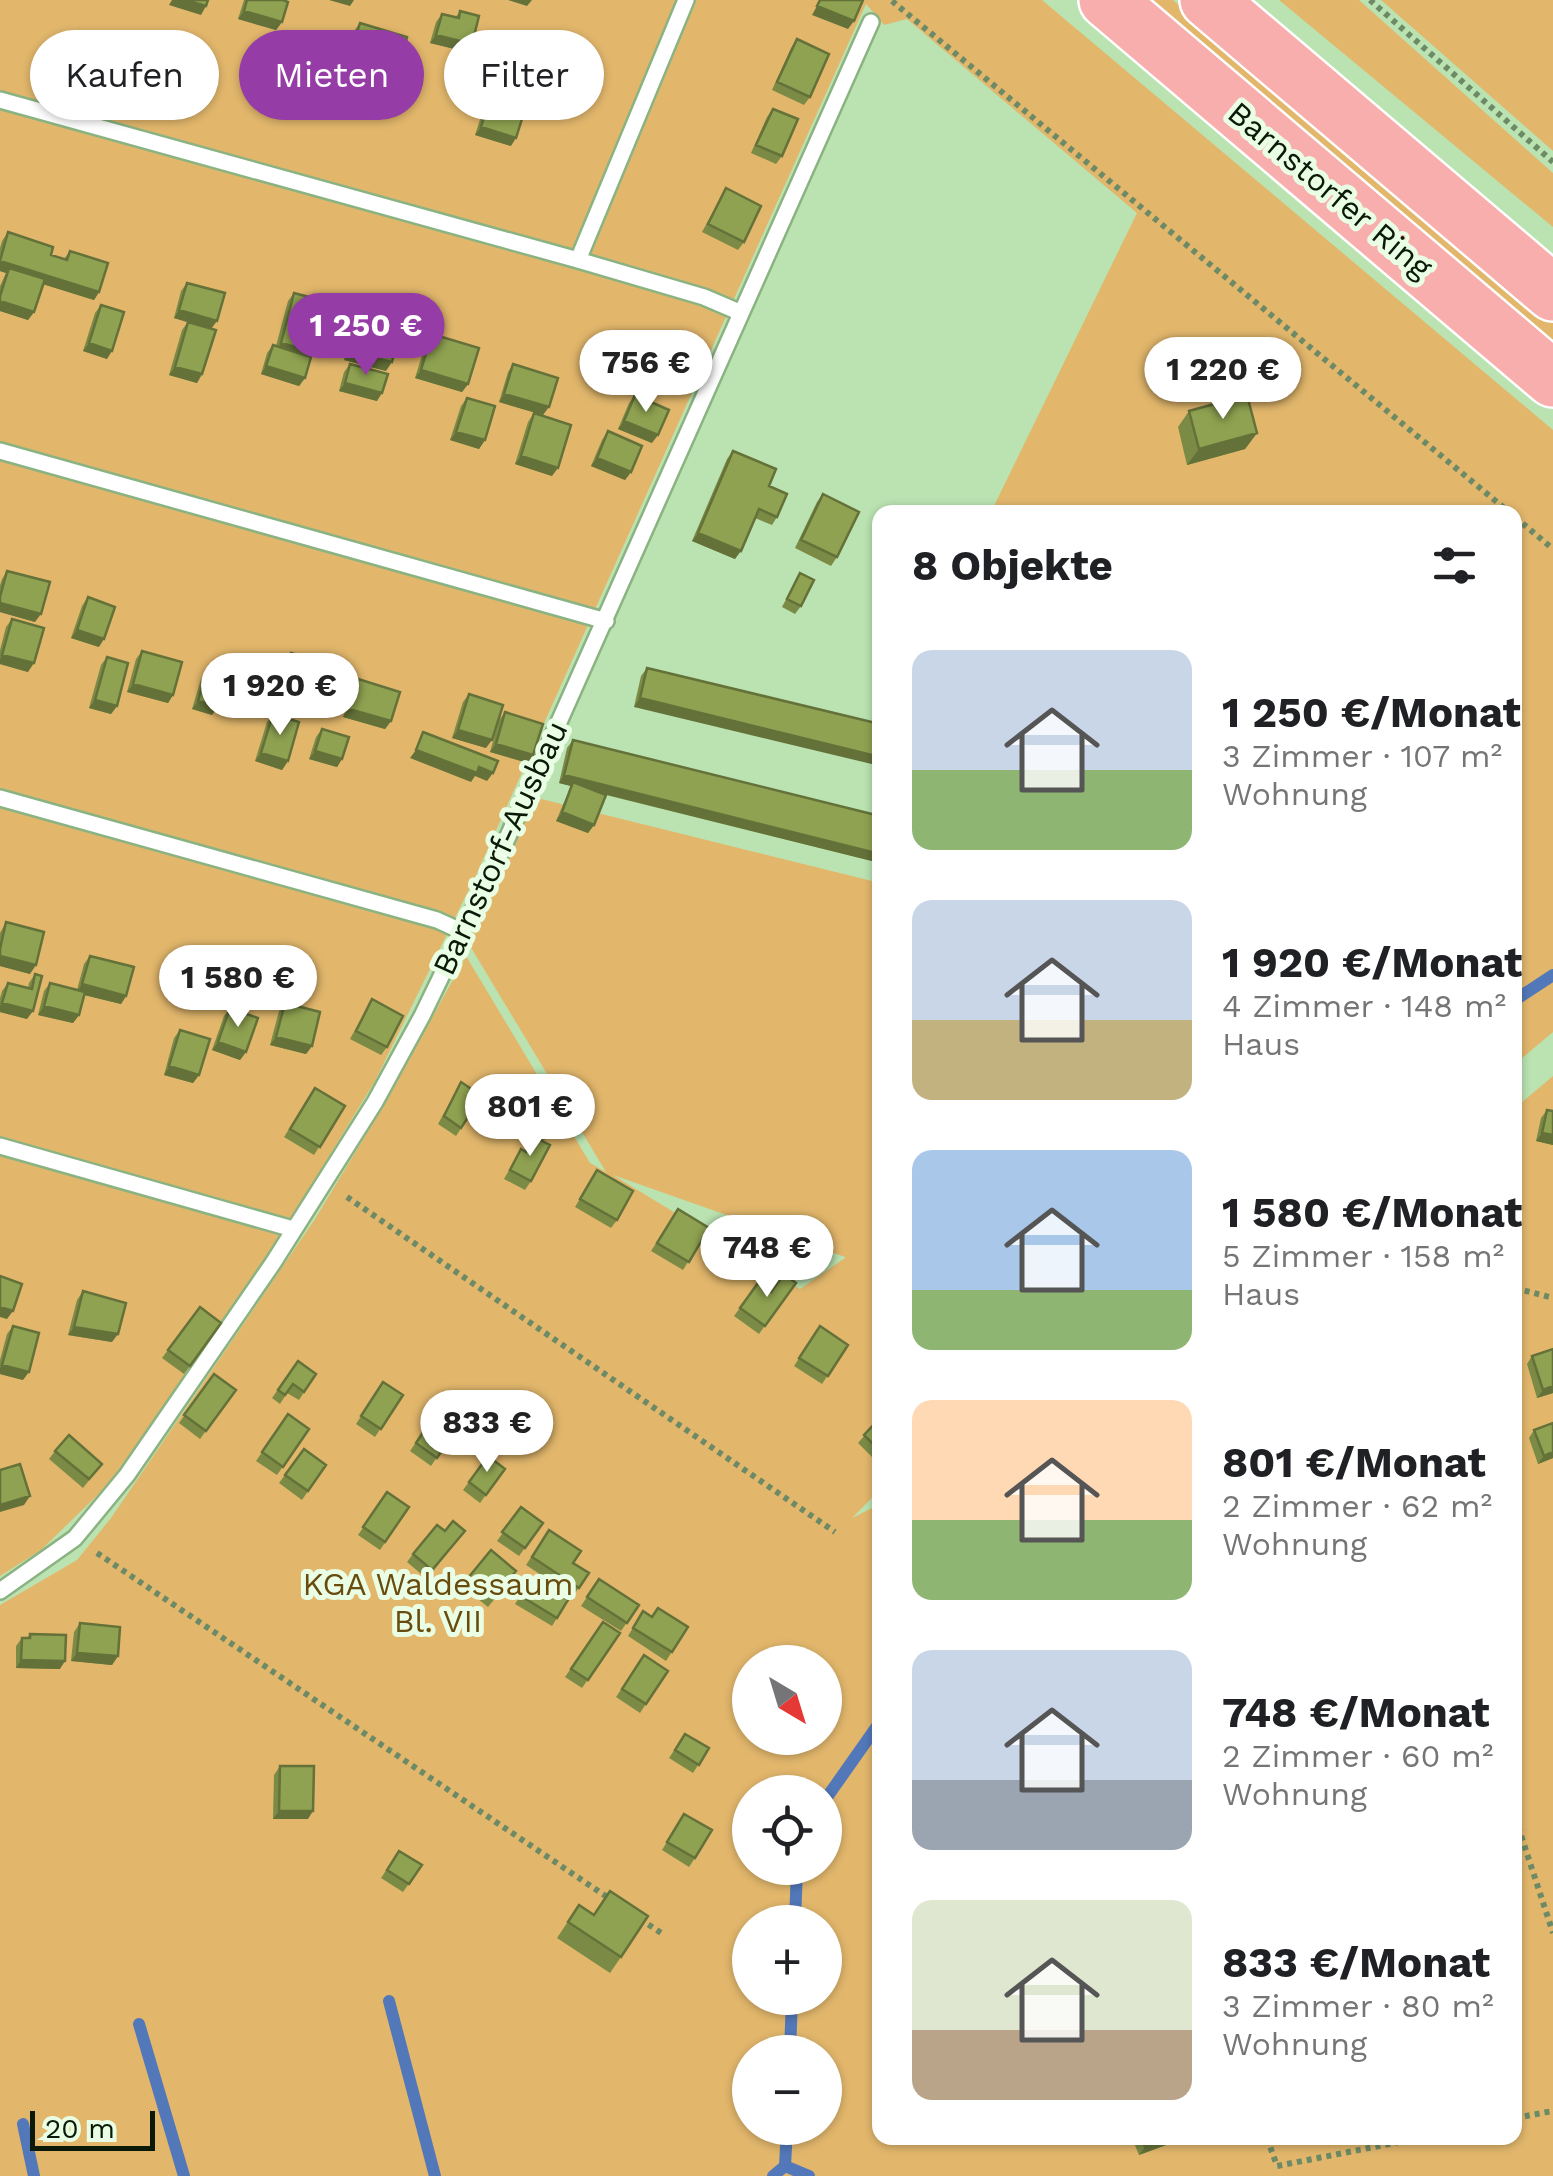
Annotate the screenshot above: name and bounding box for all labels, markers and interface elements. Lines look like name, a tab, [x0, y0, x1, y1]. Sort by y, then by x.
chip: Kaufen	[30, 30, 219, 120]
chip: Mieten	[239, 30, 424, 120]
chip: Filter	[444, 30, 604, 120]
street label: Barnstorfer Ring	[1220, 94, 1441, 287]
pin: 1 250 €	[274, 293, 458, 378]
text: 1 250 €	[310, 306, 422, 344]
pin: 756 €	[576, 330, 716, 415]
pin: 1 220 €	[1131, 337, 1315, 422]
text: 756 €	[601, 343, 691, 381]
text: 1 220 €	[1166, 350, 1280, 388]
icon: filters	[1427, 538, 1482, 593]
text: 8 Objekte	[912, 541, 1113, 590]
pin: 1 920 €	[188, 653, 372, 738]
text: 1 920 €	[223, 666, 337, 704]
text: 1 250 €/Monat	[1222, 688, 1521, 737]
icon: home	[992, 690, 1112, 810]
street label: Barnstorf-Ausbau	[424, 715, 576, 981]
text: 3 Zimmer · 107 m²	[1222, 737, 1502, 775]
text: Wohnung	[1222, 775, 1367, 813]
text: 1 920 €/Monat	[1222, 938, 1522, 987]
icon: home	[992, 940, 1112, 1060]
pin: 1 580 €	[146, 945, 330, 1030]
text: 1 580 €	[181, 958, 295, 996]
text: 4 Zimmer · 148 m²	[1222, 987, 1506, 1025]
text: Haus	[1222, 1025, 1300, 1063]
pin: 801 €	[460, 1074, 600, 1159]
text: 801 €	[487, 1087, 573, 1125]
text: 1 580 €/Monat	[1222, 1188, 1522, 1237]
icon: home	[992, 1190, 1112, 1310]
pin: 748 €	[697, 1215, 837, 1300]
text: 748 €	[722, 1228, 812, 1266]
text: 5 Zimmer · 158 m²	[1222, 1237, 1504, 1275]
text: Haus	[1222, 1275, 1300, 1313]
pin: 833 €	[417, 1390, 557, 1475]
text: 833 €	[442, 1403, 532, 1441]
text: 801 €/Monat	[1222, 1438, 1486, 1487]
icon: home	[992, 1440, 1112, 1560]
text: 2 Zimmer · 62 m²	[1222, 1487, 1492, 1525]
text: Wohnung	[1222, 1525, 1367, 1563]
park label: KGA Waldessaum Bl. VII	[302, 1565, 574, 1640]
north arrow	[732, 1645, 842, 1755]
map controls	[732, 1645, 842, 2145]
text: 748 €/Monat	[1222, 1688, 1490, 1737]
icon: home	[992, 1690, 1112, 1810]
text: 2 Zimmer · 60 m²	[1222, 1737, 1494, 1775]
button: locate	[732, 1775, 842, 1885]
text: Wohnung	[1222, 1775, 1367, 1813]
button: +	[732, 1905, 842, 2015]
text: 833 €/Monat	[1222, 1938, 1490, 1987]
icon: home	[992, 1940, 1112, 2060]
text: 3 Zimmer · 80 m²	[1222, 1987, 1494, 2025]
text: Wohnung	[1222, 2025, 1367, 2063]
button: −	[732, 2035, 842, 2145]
scale bar	[30, 2106, 155, 2150]
text: 20 m	[45, 2112, 115, 2145]

